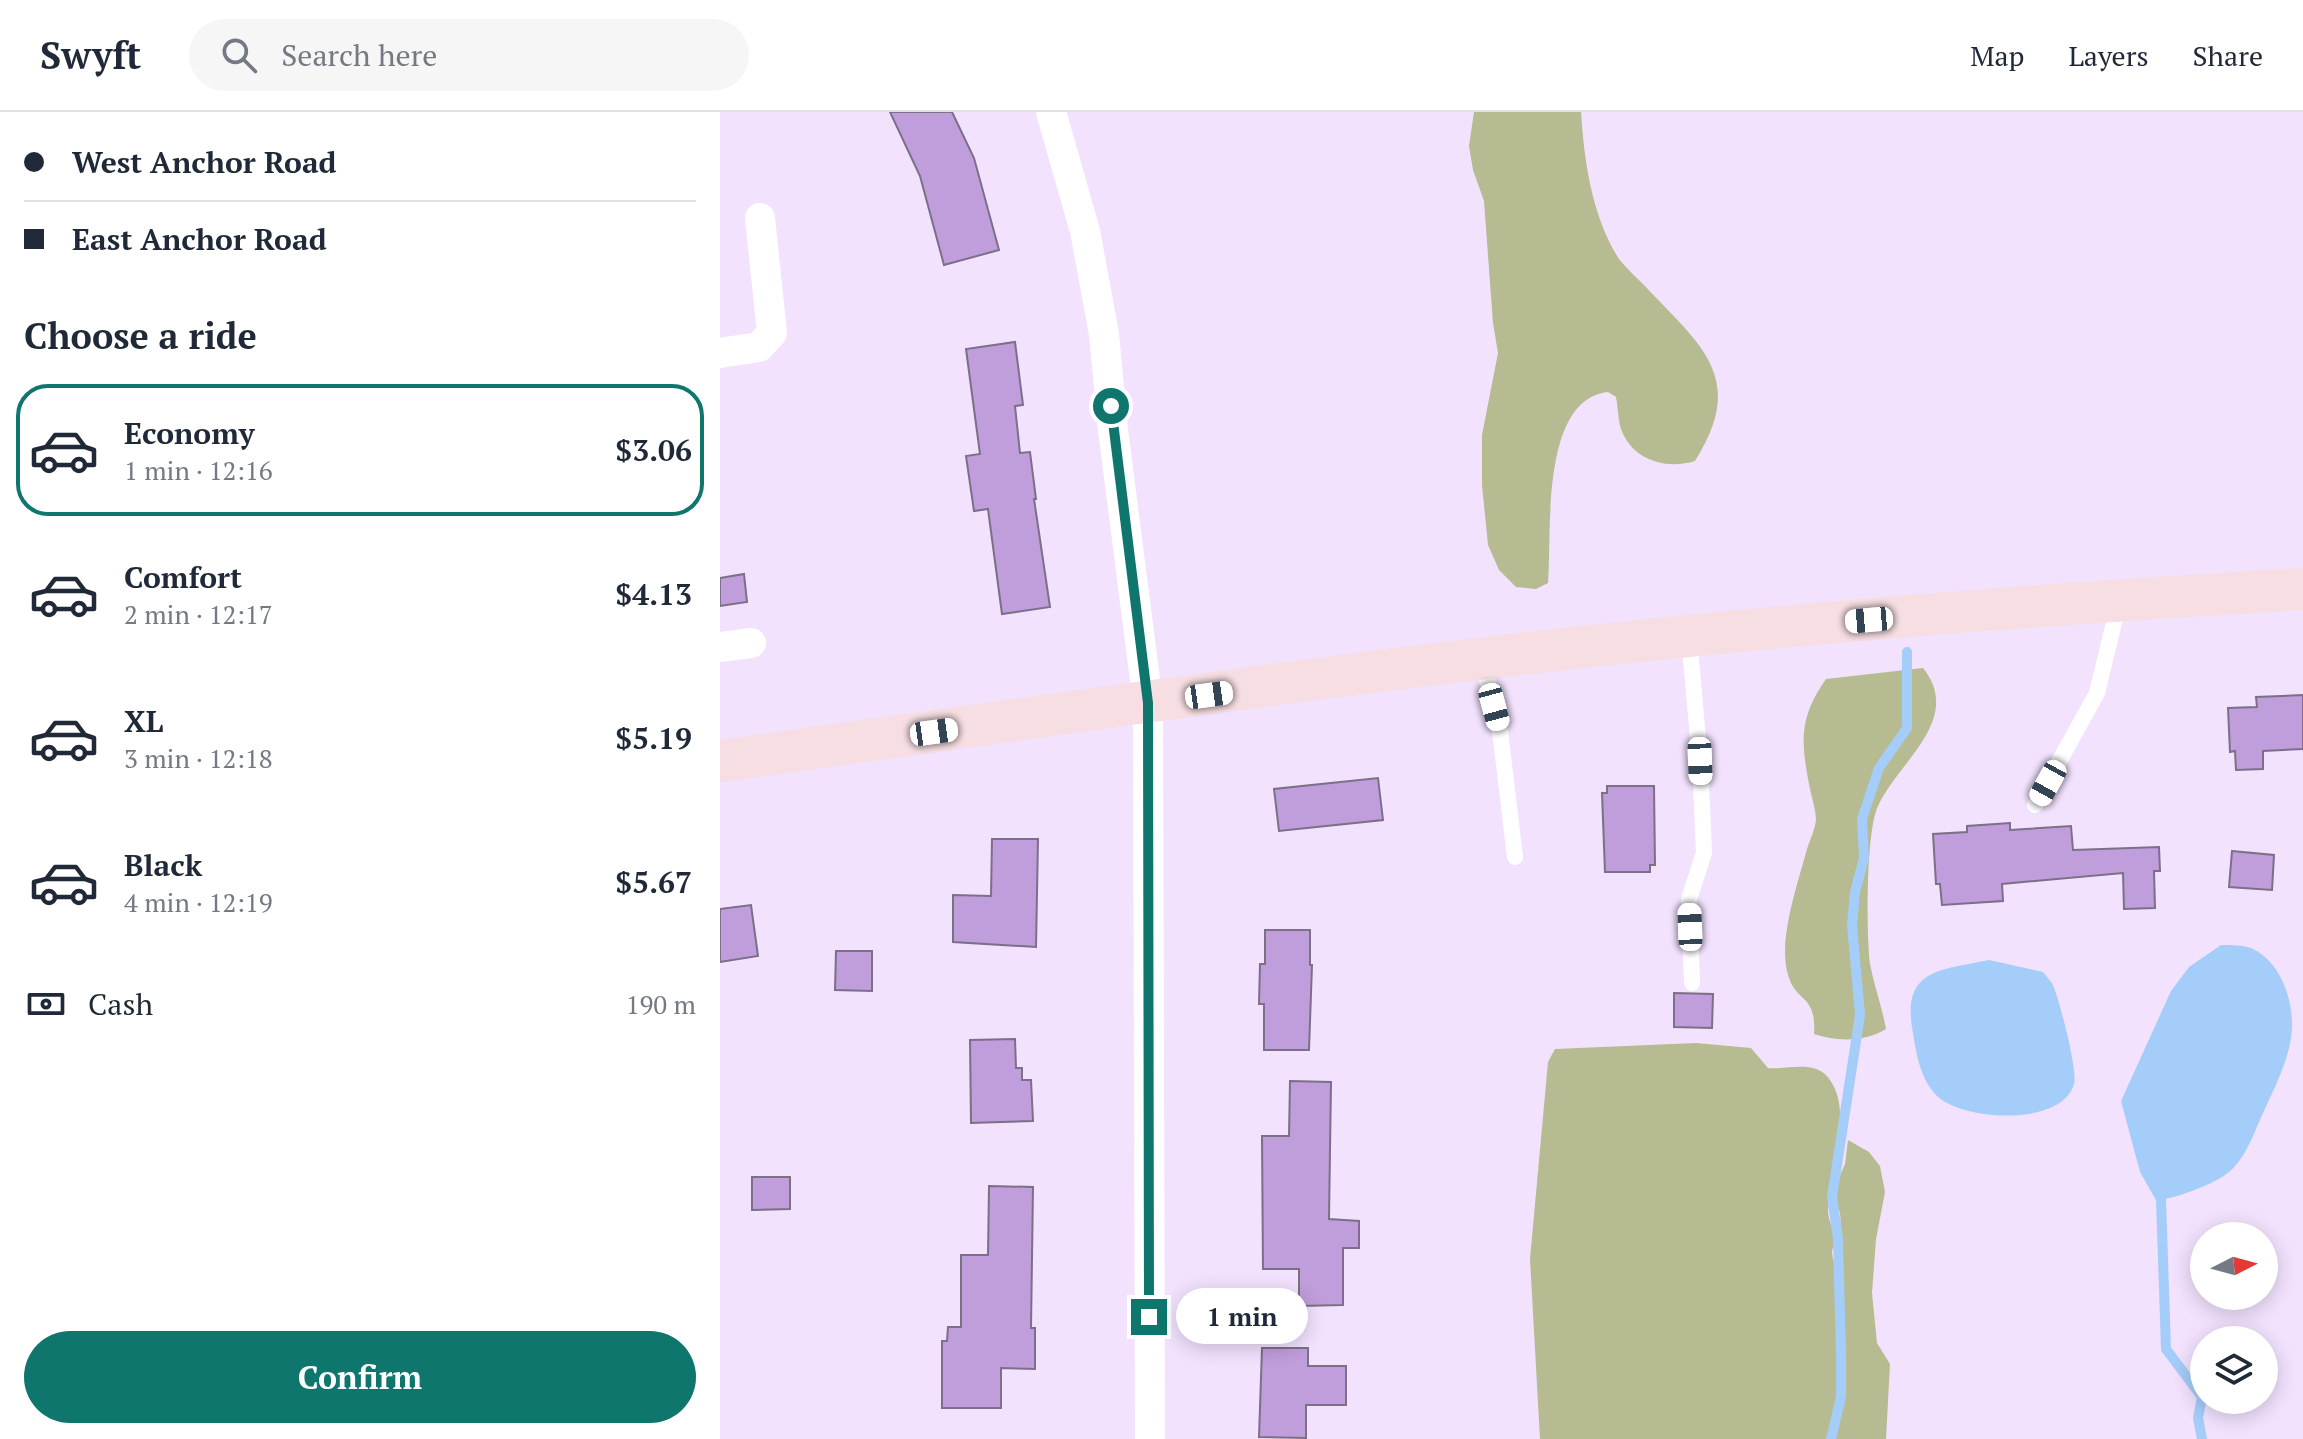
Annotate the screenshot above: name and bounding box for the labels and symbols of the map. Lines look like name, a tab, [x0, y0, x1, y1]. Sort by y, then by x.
route start	[1093, 388, 1129, 424]
car	[1844, 606, 1894, 634]
car	[1184, 680, 1234, 710]
car	[1476, 681, 1512, 733]
car	[909, 717, 959, 747]
car	[1687, 737, 1713, 785]
car	[2026, 756, 2070, 810]
car	[1677, 903, 1703, 951]
north arrow	[2190, 1222, 2278, 1310]
callout: 1 min	[1177, 1289, 1309, 1345]
route end	[1131, 1299, 1167, 1335]

